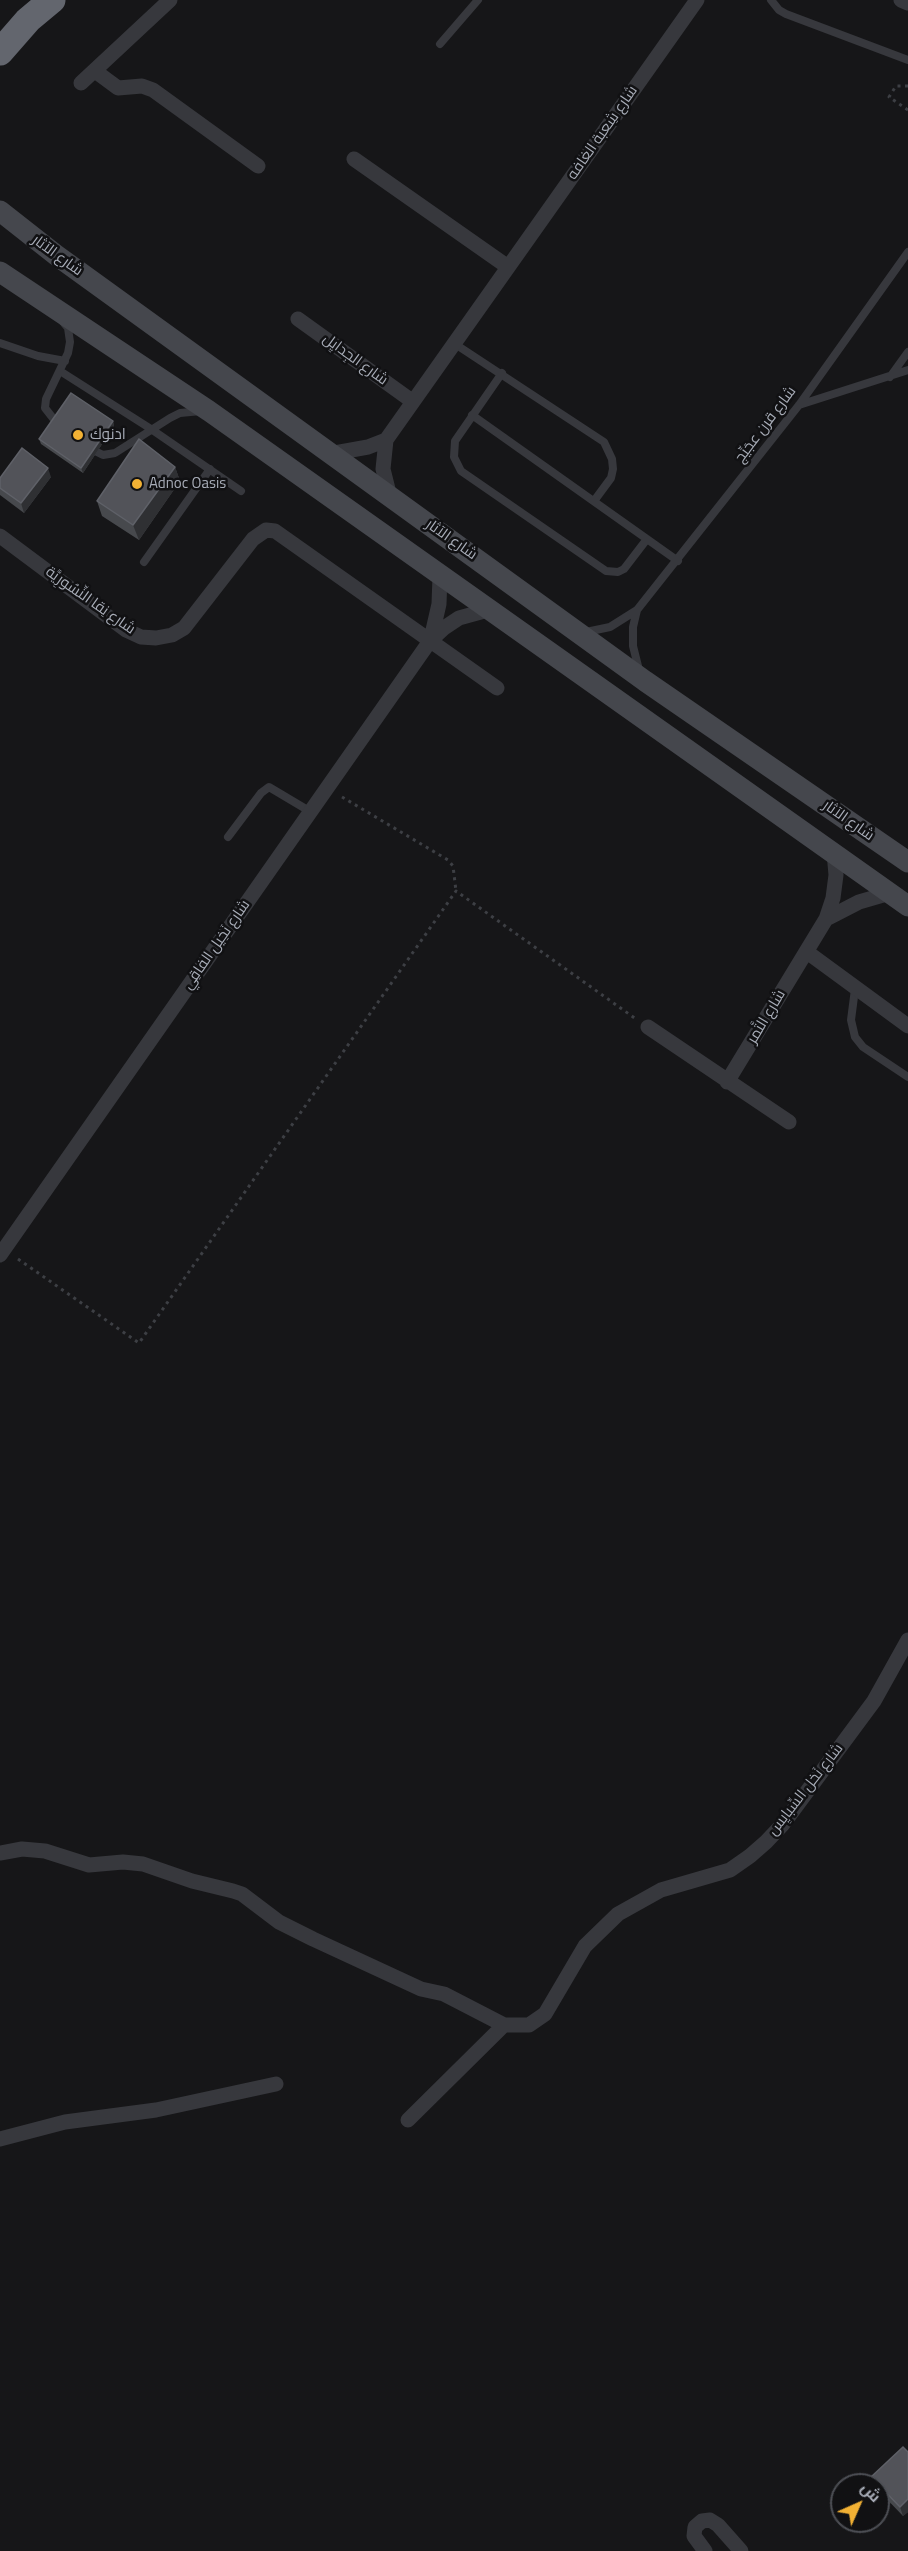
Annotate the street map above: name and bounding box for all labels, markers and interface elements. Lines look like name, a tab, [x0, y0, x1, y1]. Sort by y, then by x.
street label: شارع شِعبة الغافه	[564, 83, 642, 183]
street label: شارع الآثار	[28, 232, 86, 280]
street label: شارع الجِدايِل	[319, 330, 391, 390]
street label: شارع قرن عجَيِّج	[731, 383, 801, 467]
place label: ادنوك	[90, 426, 126, 444]
marker: ادنوك	[71, 428, 85, 442]
place label: Adnoc Oasis	[149, 475, 226, 493]
marker: Adnoc Oasis	[130, 477, 144, 491]
street label: شارع الآثار	[422, 516, 480, 564]
street label: شارع نِقا النِّسُورِيَّة	[42, 563, 138, 639]
street label: شارع الآثار	[819, 797, 877, 845]
street label: شارع نَخِيل الفاقِي	[179, 897, 255, 993]
street label: شارع التَّمر	[744, 987, 790, 1047]
street label: شارع نَخل السِّبايِس	[764, 1740, 848, 1840]
north arrow	[830, 2473, 890, 2533]
text: ش	[856, 2476, 887, 2507]

